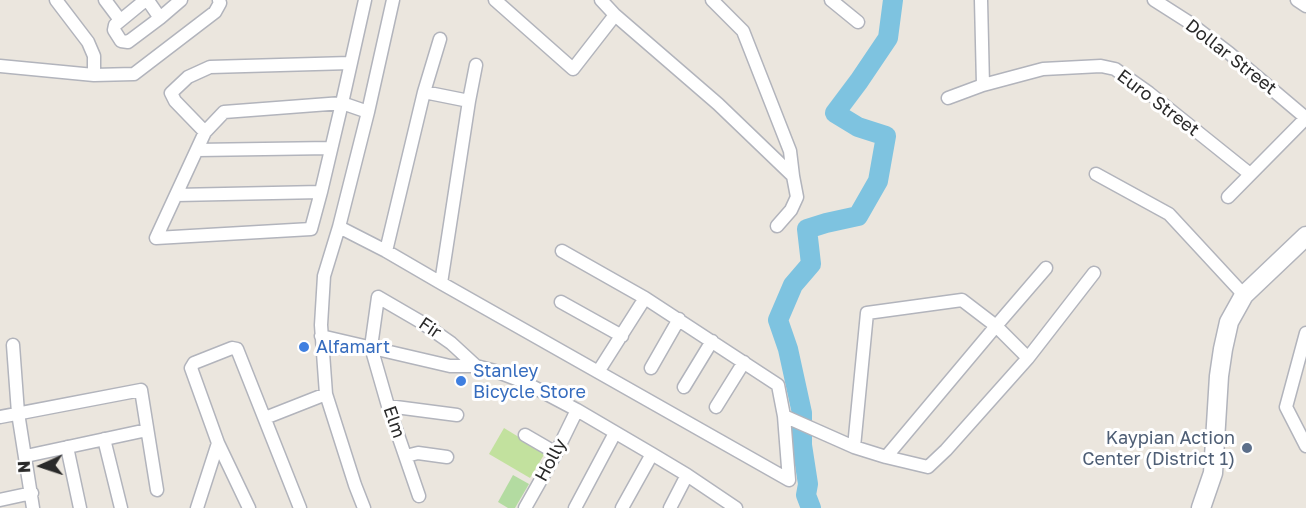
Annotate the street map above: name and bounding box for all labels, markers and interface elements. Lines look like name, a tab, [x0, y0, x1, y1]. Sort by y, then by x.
street label: Dollar Street	[1181, 15, 1281, 99]
street label: Euro Street	[1113, 65, 1203, 141]
street label: Fir	[415, 313, 445, 343]
place label: Alfamart	[316, 336, 390, 358]
marker: Alfamart	[297, 340, 311, 354]
place label: Stanley Bicycle Store	[473, 360, 586, 403]
marker: Stanley Bicycle Store	[454, 374, 468, 388]
street label: Elm	[378, 403, 410, 441]
place label: Kaypian Action Center (District 1)	[1082, 427, 1235, 470]
street label: Holly	[531, 435, 571, 485]
north arrow	[12, 436, 72, 496]
marker: Kaypian Action Center (District 1)	[1240, 441, 1254, 455]
text: N	[14, 460, 34, 474]

